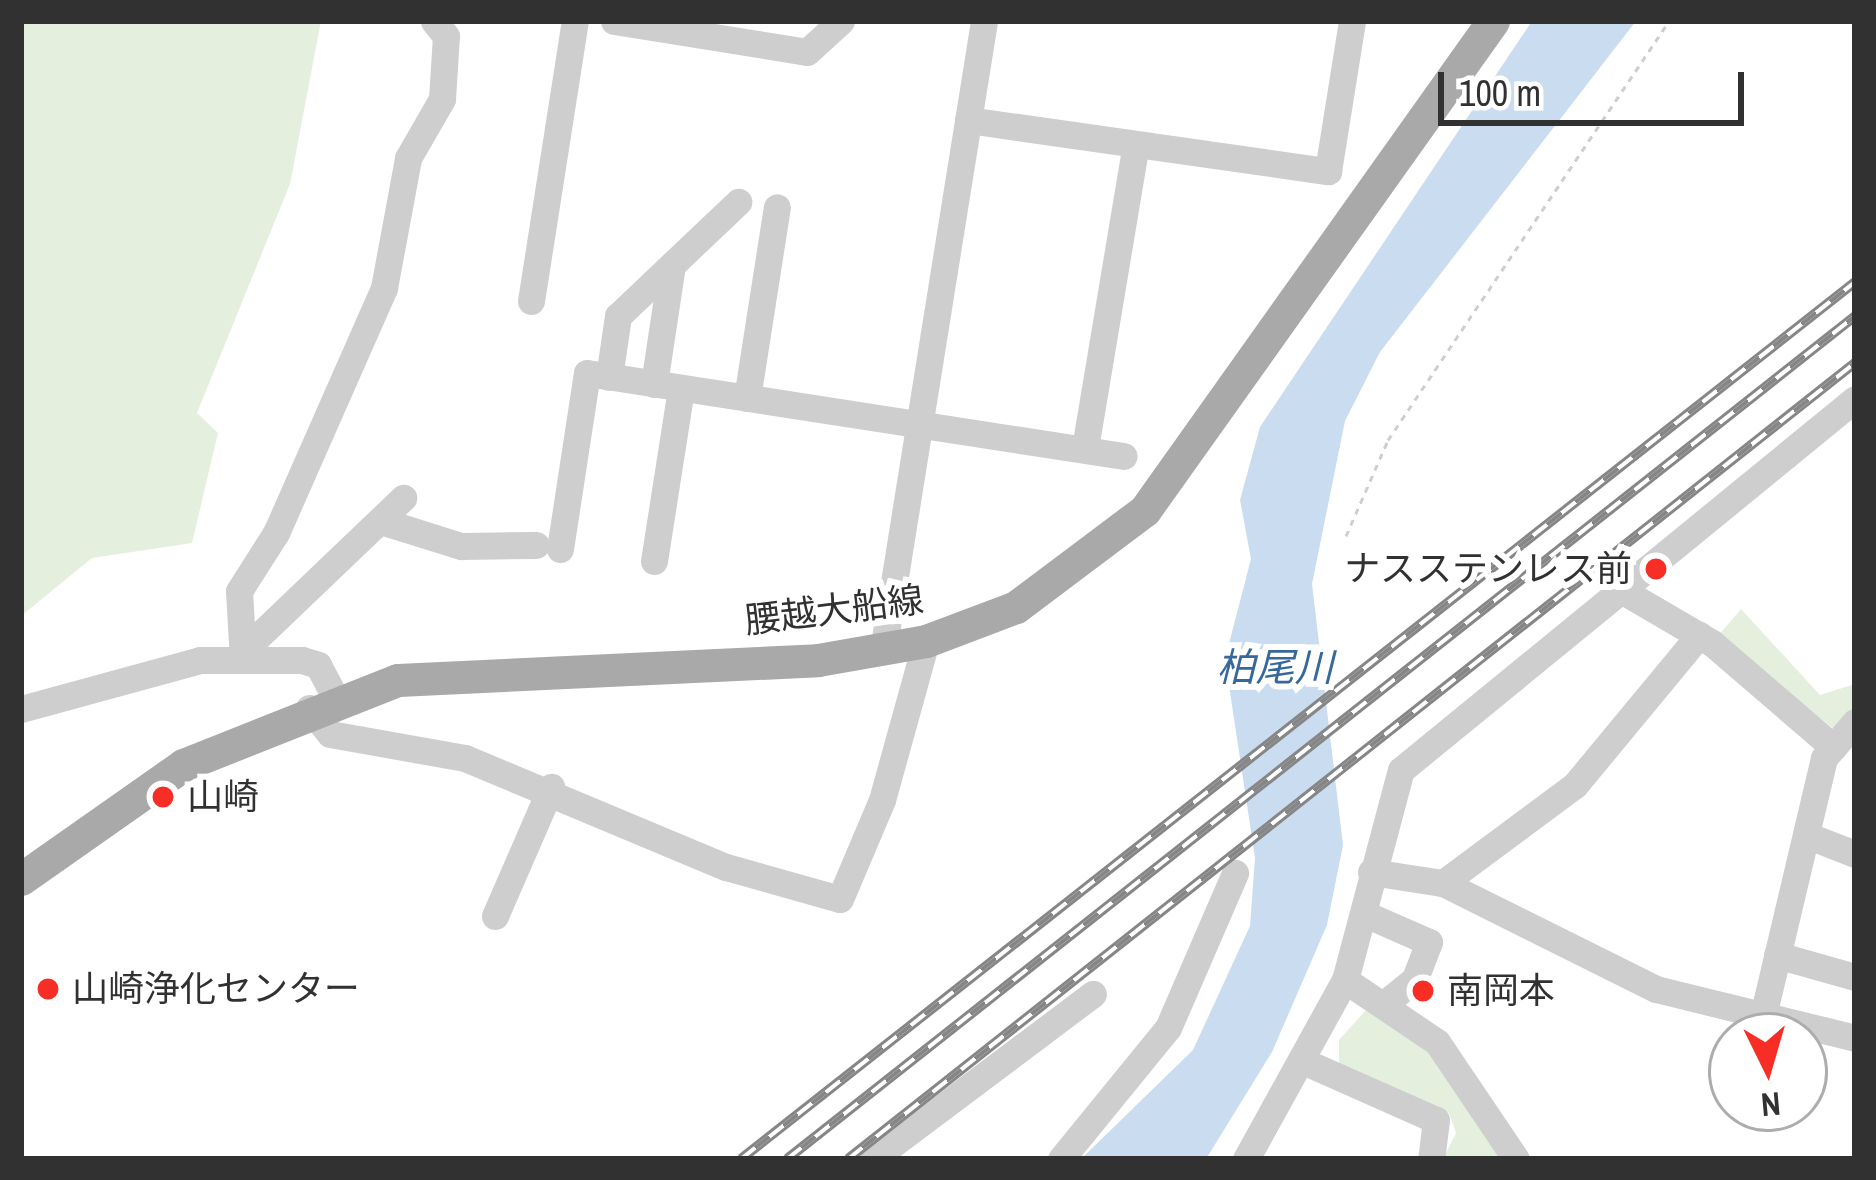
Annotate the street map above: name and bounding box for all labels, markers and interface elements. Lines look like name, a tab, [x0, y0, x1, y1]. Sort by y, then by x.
scale bar	[1444, 48, 1750, 122]
text: 100 m	[1459, 69, 1541, 117]
place label: ナスステンレス前	[1344, 547, 1632, 591]
marker: ナスステンレス前	[1643, 556, 1669, 582]
street label: 腰越大船線	[742, 578, 926, 642]
water label: 柏尾川	[1217, 644, 1333, 690]
place label: 山崎	[187, 775, 259, 819]
marker: 山崎	[150, 784, 176, 810]
place label: 山崎浄化センター	[72, 967, 360, 1011]
place label: 南岡本	[1447, 969, 1555, 1013]
marker: 山崎浄化センター	[35, 976, 61, 1002]
marker: 南岡本	[1410, 978, 1436, 1004]
north arrow	[1708, 1012, 1828, 1132]
text: N	[1759, 1082, 1783, 1128]

